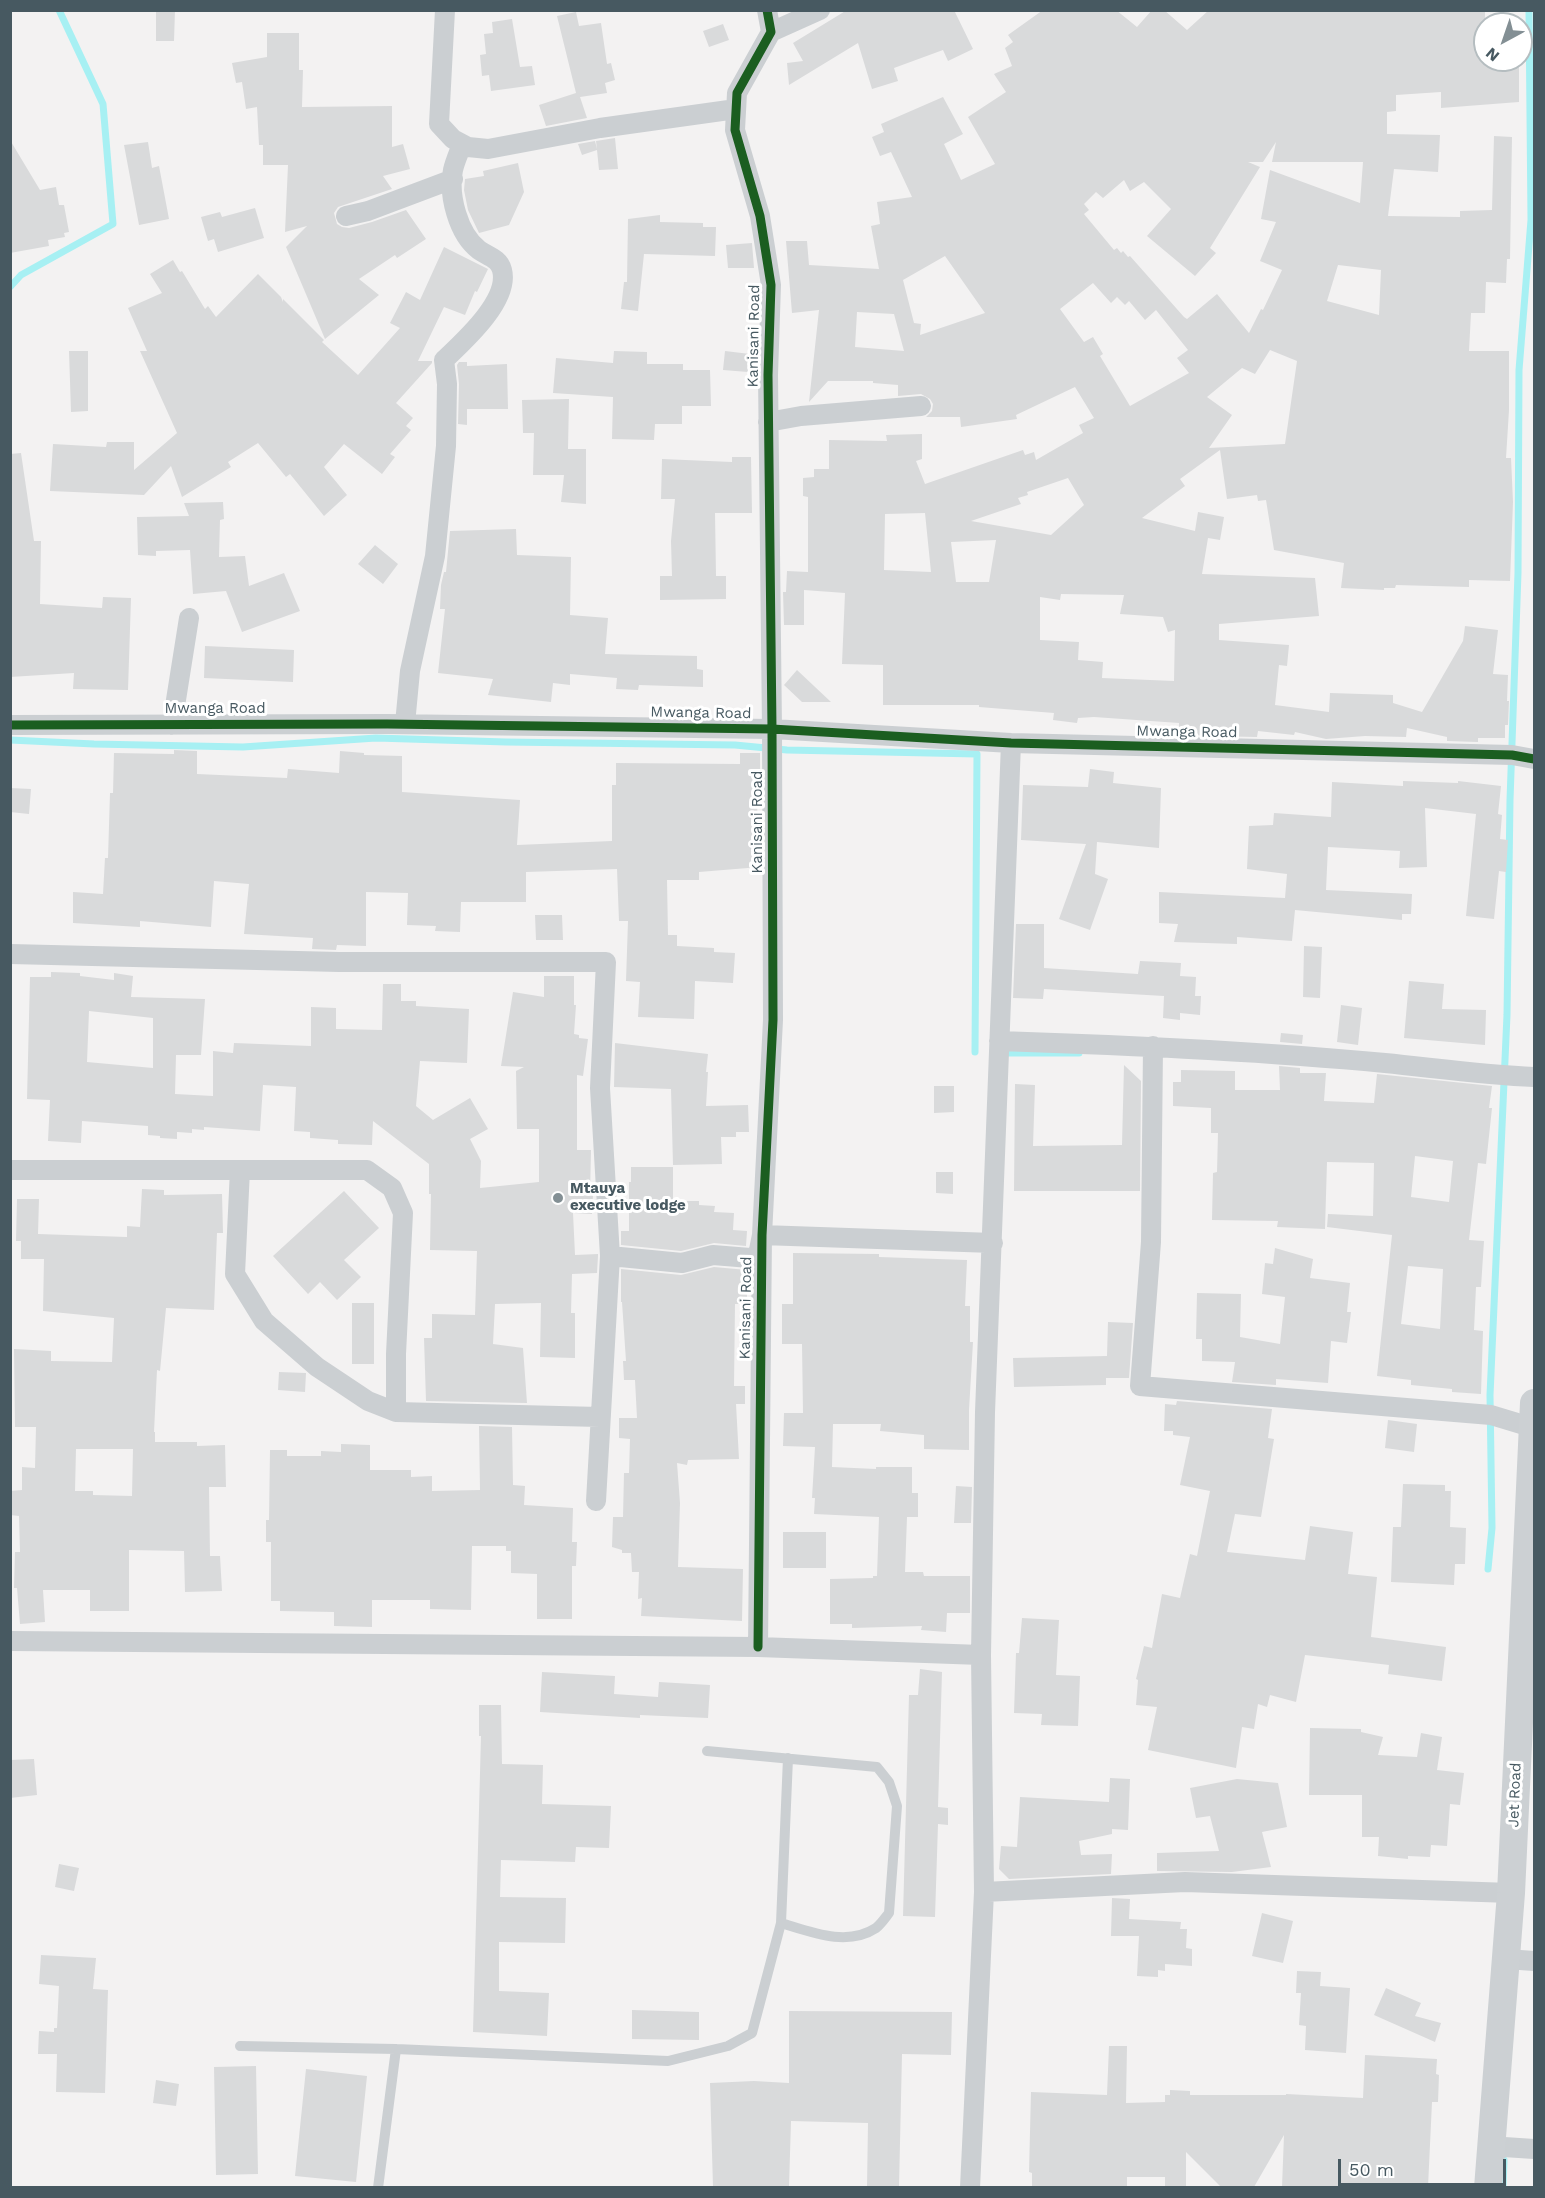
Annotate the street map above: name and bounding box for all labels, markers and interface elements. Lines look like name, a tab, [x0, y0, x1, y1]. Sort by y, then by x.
north arrow	[1473, 12, 1533, 72]
text: N	[1482, 44, 1503, 66]
street label: Kanisani Road	[744, 284, 764, 388]
street label: Mwanga Road	[164, 700, 266, 718]
street label: Mwanga Road	[650, 703, 752, 723]
street label: Mwanga Road	[1136, 722, 1238, 742]
street label: Kanisani Road	[749, 771, 767, 873]
place label: Mtauya executive lodge	[570, 1180, 686, 1215]
marker: Mtauya executive lodge	[551, 1191, 565, 1205]
street label: Kanisani Road	[736, 1256, 756, 1360]
street label: Jet Road	[1505, 1762, 1525, 1828]
scale bar	[1341, 2147, 1509, 2185]
text: 50 m	[1349, 2159, 1394, 2180]

